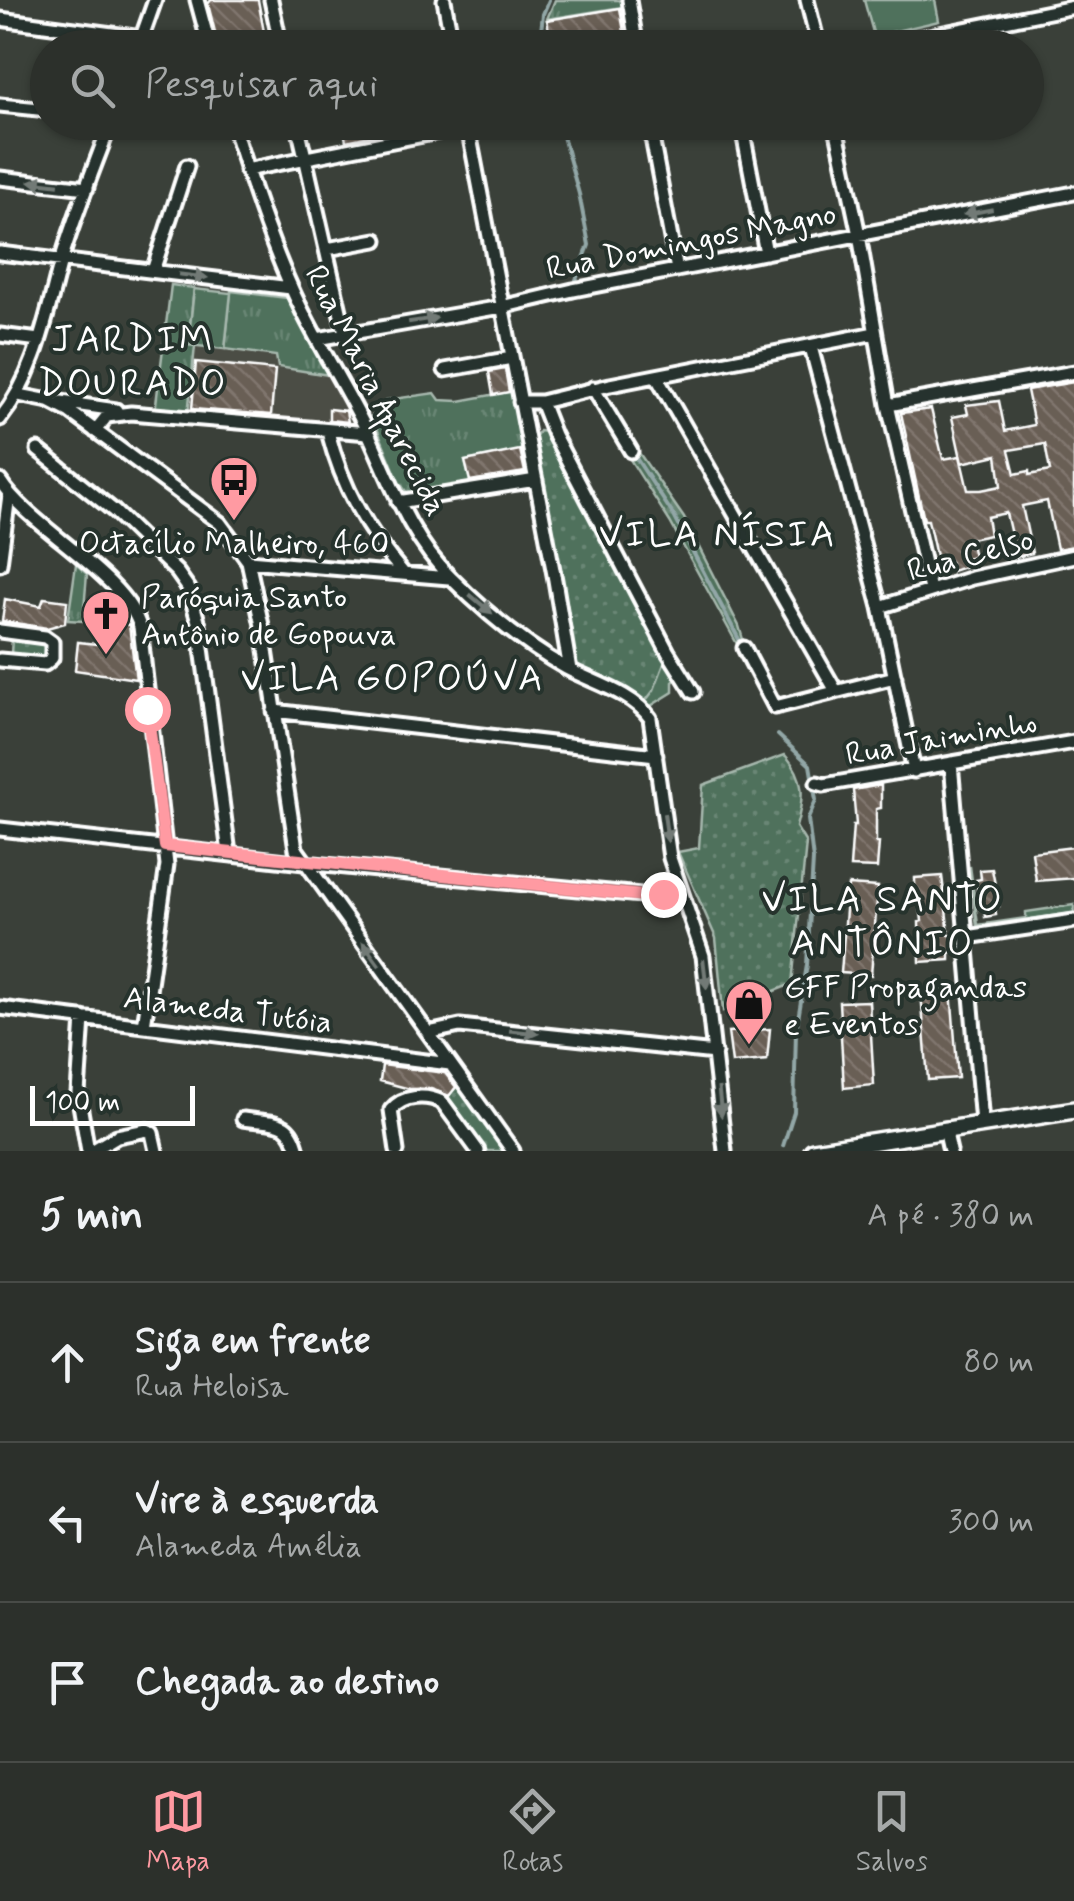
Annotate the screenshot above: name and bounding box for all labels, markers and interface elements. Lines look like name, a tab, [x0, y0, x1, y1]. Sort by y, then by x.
search box	[30, 30, 1044, 140]
icon: search	[65, 58, 120, 113]
text: Pesquisar aqui	[145, 61, 378, 110]
one-way arrow	[27, 175, 59, 191]
street label: Rua Domingos Magno	[543, 193, 840, 291]
one-way arrow	[962, 204, 993, 220]
street label: Rua Maria Aparecida	[291, 258, 457, 525]
one-way arrow	[178, 268, 210, 284]
one-way arrow	[408, 312, 439, 327]
district label: JARDIM DOURADO	[38, 316, 228, 409]
bus stop icon: Octacílio Malheiro, 460	[208, 454, 260, 522]
district label: VILA NÍSIA	[599, 511, 837, 560]
street label: Rua Celso	[903, 519, 1038, 593]
place label: Octacílio Malheiro, 460	[79, 523, 389, 565]
place label: Paróquia Santo Antônio de Gopouva	[141, 577, 397, 656]
church icon: Paróquia Santo Antônio de Gopouva	[80, 588, 132, 656]
one-way arrow	[468, 593, 493, 615]
district label: VILA GOPOÚVA	[241, 655, 545, 704]
route start	[125, 687, 171, 733]
street label: Rua Jaiminho	[842, 701, 1040, 776]
one-way arrow	[658, 813, 674, 844]
route end	[641, 872, 687, 918]
district label: VILA SANTO ANTÔNIO	[761, 876, 1005, 969]
one-way arrow	[361, 941, 381, 967]
one-way arrow	[697, 959, 713, 991]
place label: GFF Propagandas e Eventos	[784, 967, 1027, 1046]
street label: Alameda Tutóia	[121, 977, 335, 1045]
shop icon: GFF Propagandas e Eventos	[723, 978, 775, 1046]
one-way arrow	[509, 1025, 541, 1041]
scale bar	[30, 1081, 195, 1126]
text: 100 m	[45, 1085, 120, 1122]
one-way arrow	[712, 1086, 728, 1118]
text: 5 min	[40, 1189, 143, 1244]
text: A pé · 380 m	[867, 1195, 1034, 1237]
text: Siga em frente	[135, 1317, 371, 1366]
icon: ahead	[40, 1335, 95, 1390]
text: 80 m	[964, 1341, 1034, 1383]
text: Rua Heloisa	[135, 1366, 288, 1408]
text: Vire à esquerda	[135, 1477, 379, 1526]
icon: left	[40, 1495, 95, 1550]
text: 300 m	[948, 1501, 1034, 1543]
text: Alameda Amélia	[135, 1526, 362, 1568]
icon: arrive	[40, 1655, 95, 1710]
text: Chegada ao destino	[135, 1658, 439, 1707]
tab: Mapa	[146, 1784, 210, 1881]
tab: Rotas	[502, 1784, 563, 1881]
tab: Salvos	[856, 1784, 928, 1881]

